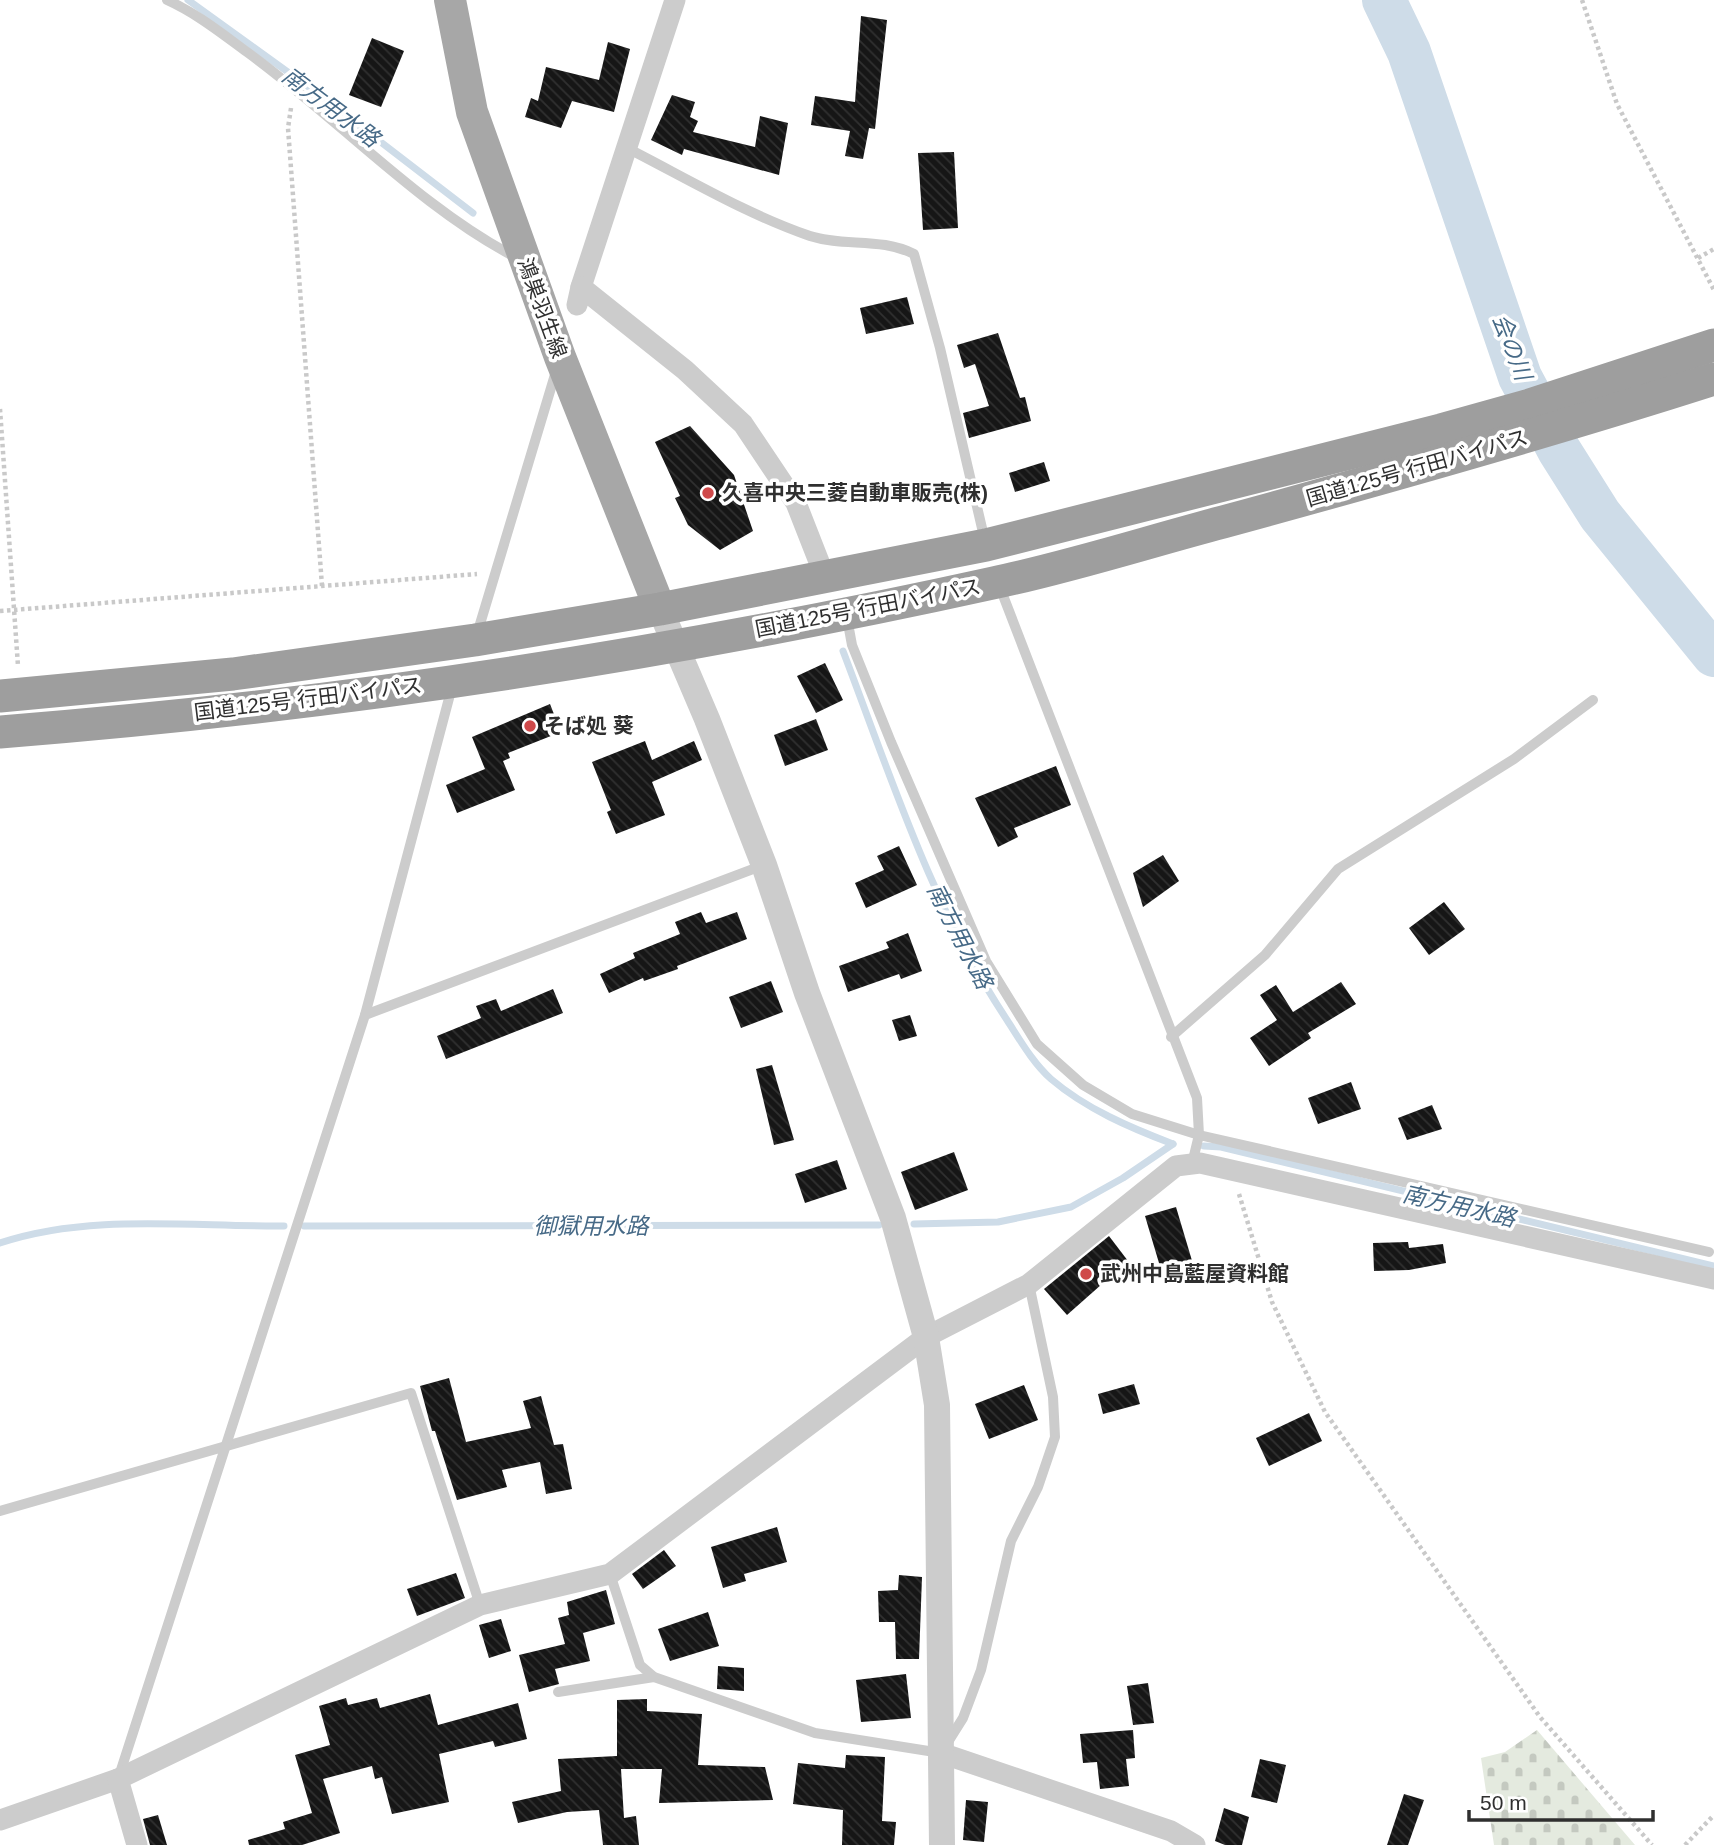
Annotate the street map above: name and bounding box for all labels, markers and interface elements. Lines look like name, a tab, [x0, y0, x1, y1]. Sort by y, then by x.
water label: 南方用水路	[277, 62, 386, 153]
street label: 鴻巣羽生線	[514, 255, 571, 361]
water label: 会の川	[1487, 310, 1538, 387]
street label: 国道125号 行田バイパス	[1303, 425, 1530, 510]
place label: 久喜中央三菱自動車販売(株)	[722, 481, 988, 504]
marker: 久喜中央三菱自動車販売(株)	[700, 485, 716, 501]
street label: 国道125号 行田バイパス	[753, 574, 983, 641]
street label: 国道125号 行田バイパス	[193, 673, 423, 724]
place label: そば処 葵	[544, 714, 634, 737]
marker: そば処 葵	[522, 718, 538, 734]
water label: 南方用水路	[922, 879, 999, 995]
water label: 南方用水路	[1400, 1180, 1520, 1232]
water label: 御獄用水路	[534, 1213, 651, 1239]
place label: 武州中島藍屋資料館	[1100, 1262, 1289, 1285]
marker: 武州中島藍屋資料館	[1078, 1266, 1094, 1282]
scale bar	[1469, 1778, 1653, 1822]
text: 50 m	[1480, 1791, 1527, 1814]

